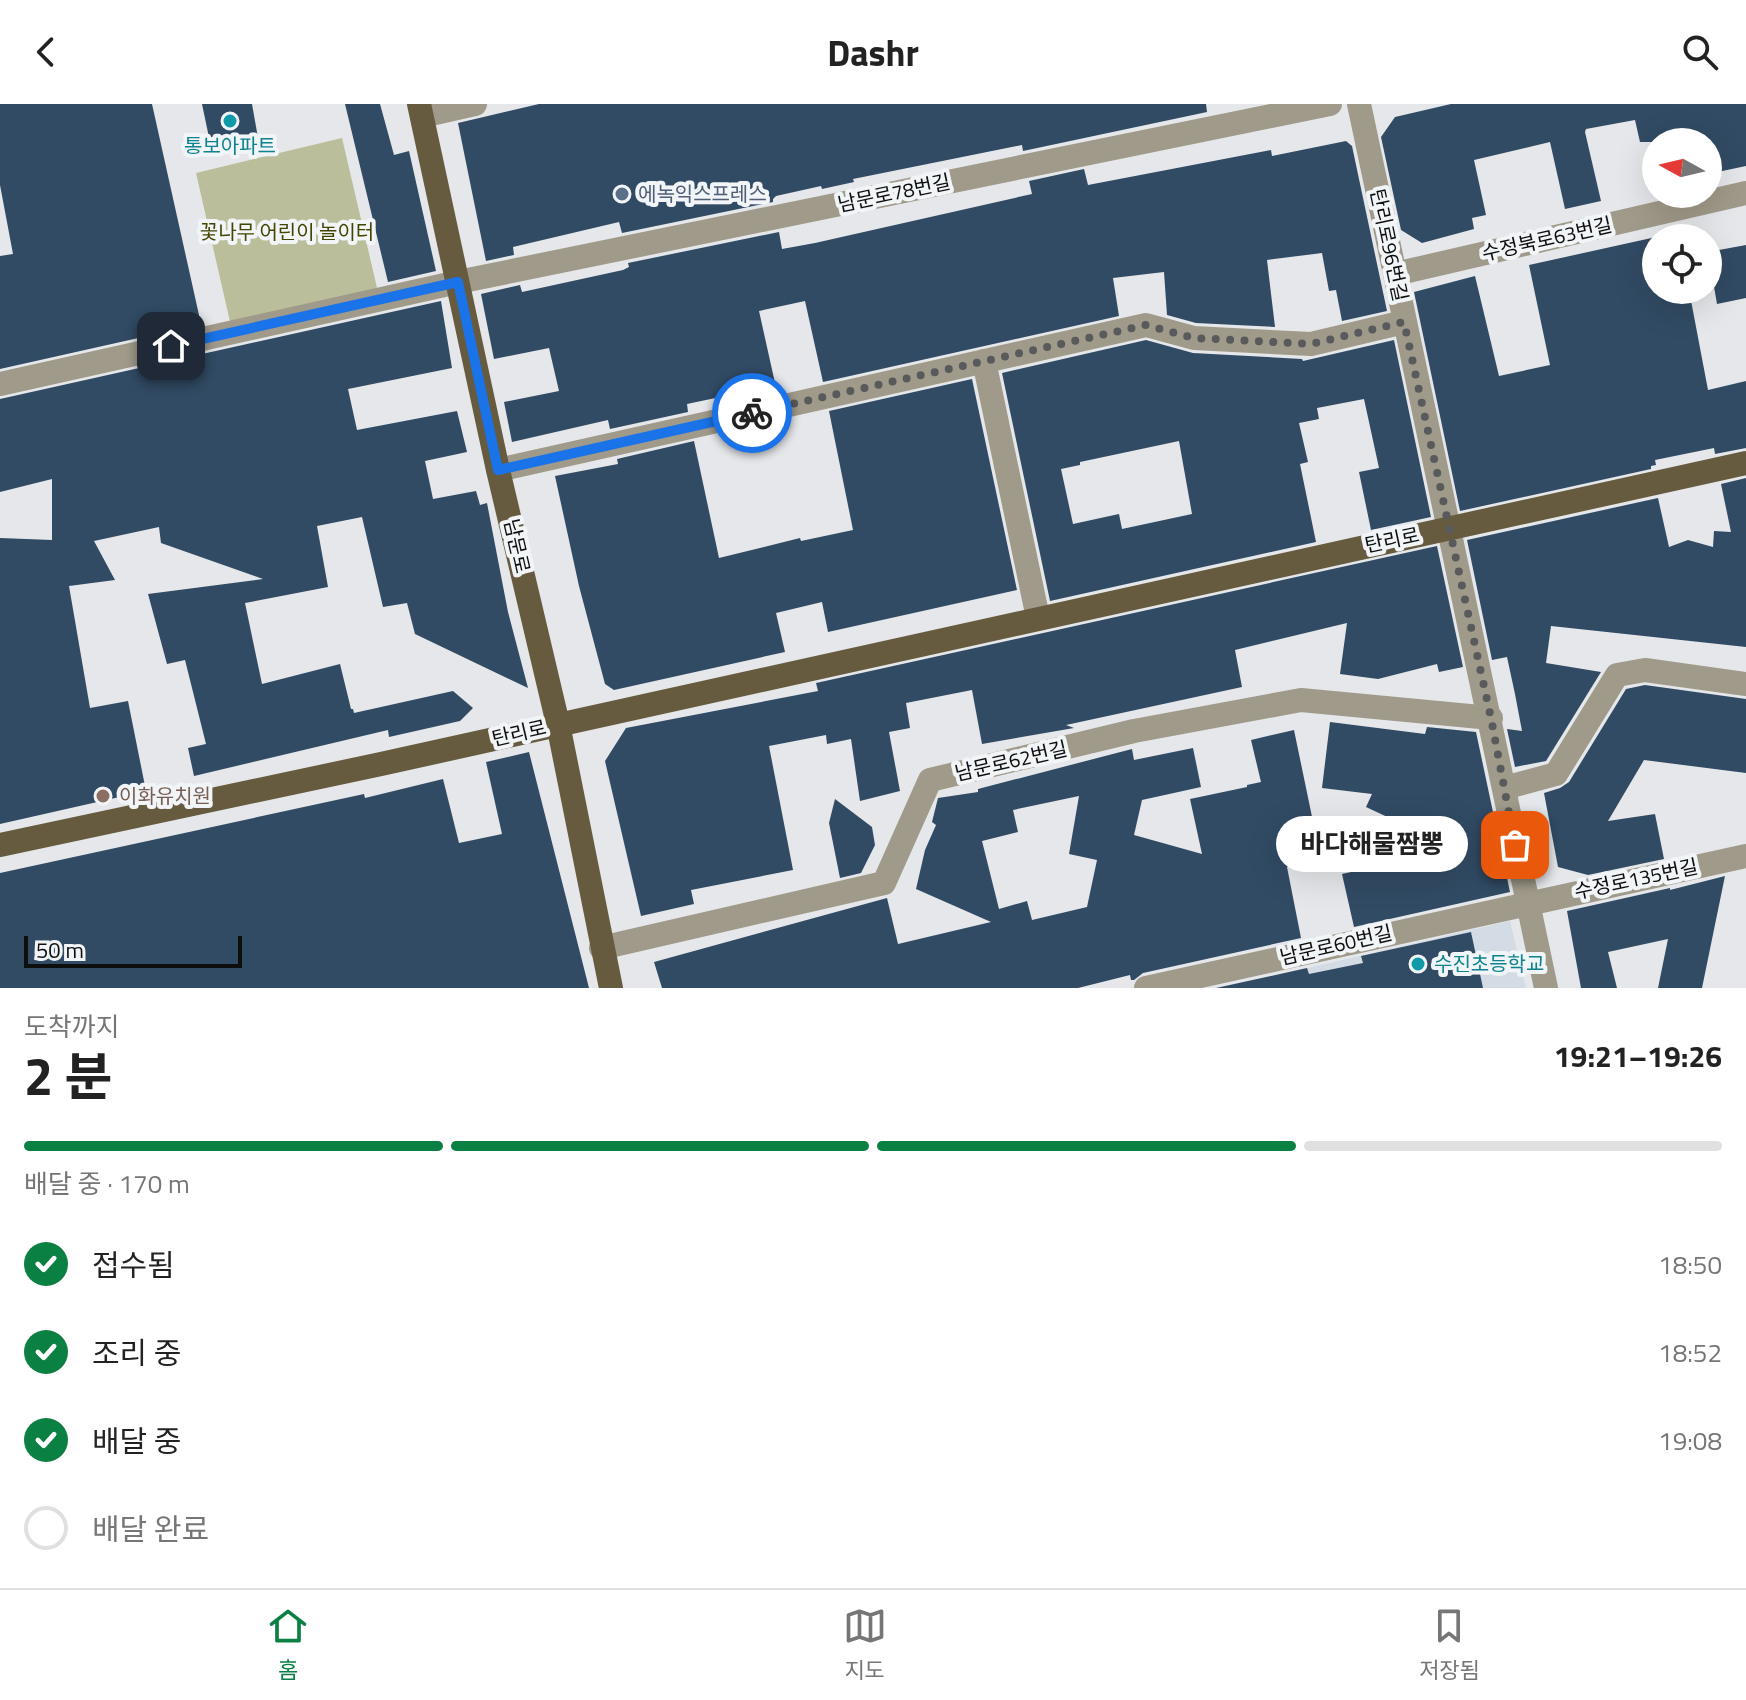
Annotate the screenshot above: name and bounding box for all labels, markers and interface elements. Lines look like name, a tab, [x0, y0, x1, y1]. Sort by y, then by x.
text: Dashr	[827, 25, 919, 80]
icon: back	[24, 30, 68, 74]
icon: search	[1678, 30, 1722, 74]
marker: 통보아파트	[221, 112, 239, 130]
north arrow	[1642, 128, 1722, 208]
map controls	[1642, 128, 1722, 304]
place label: 통보아파트	[184, 130, 276, 161]
street label: 남문로78번길	[835, 165, 953, 220]
place label: 에녹익스프레스	[638, 178, 767, 209]
marker: 에녹익스프레스	[613, 185, 631, 203]
street label: 탄리로96번길	[1362, 186, 1417, 304]
street label: 수정북로63번길	[1479, 208, 1615, 269]
park label: 꽃나무 어린이 놀이터	[200, 216, 374, 247]
button: locate	[1642, 224, 1722, 304]
pin	[137, 312, 205, 380]
icon: home	[149, 324, 193, 368]
courier	[712, 373, 792, 453]
icon: bike	[730, 391, 774, 435]
street label: 남문로	[496, 516, 539, 576]
street label: 탄리로	[1362, 519, 1422, 560]
street label: 탄리로	[489, 711, 549, 754]
street label: 남문로62번길	[952, 733, 1070, 788]
place label: 이화유치원	[119, 780, 211, 811]
marker: 이화유치원	[94, 787, 112, 805]
pin	[1481, 811, 1549, 879]
callout: 바다해물짬뽕	[1275, 817, 1467, 873]
icon: bag	[1493, 823, 1537, 867]
text: 바다해물짬뽕	[1300, 824, 1444, 863]
street label: 수정로135번길	[1571, 850, 1701, 907]
street label: 남문로60번길	[1277, 917, 1395, 972]
scale bar	[24, 932, 242, 968]
text: 50 m	[36, 933, 84, 967]
place label: 수진초등학교	[1434, 948, 1544, 979]
marker: 수진초등학교	[1409, 955, 1427, 973]
text: 도착까지	[24, 1007, 120, 1046]
text: 19:21–19:26	[1554, 1033, 1722, 1079]
text: 2 분	[24, 1036, 112, 1115]
text: 배달 중 · 170 m	[24, 1164, 190, 1203]
icon: check	[24, 1242, 68, 1286]
text: 접수됨	[92, 1242, 175, 1288]
text: 18:50	[1658, 1245, 1722, 1284]
icon: check	[24, 1330, 68, 1374]
text: 조리 중	[92, 1330, 181, 1376]
text: 18:52	[1658, 1333, 1722, 1372]
icon: check	[24, 1418, 68, 1462]
text: 배달 중	[92, 1418, 181, 1464]
text: 19:08	[1658, 1421, 1722, 1460]
text: 배달 완료	[92, 1506, 209, 1552]
tab: 홈	[266, 1604, 310, 1687]
tab: 지도	[843, 1604, 887, 1687]
tab: 저장됨	[1419, 1604, 1480, 1687]

